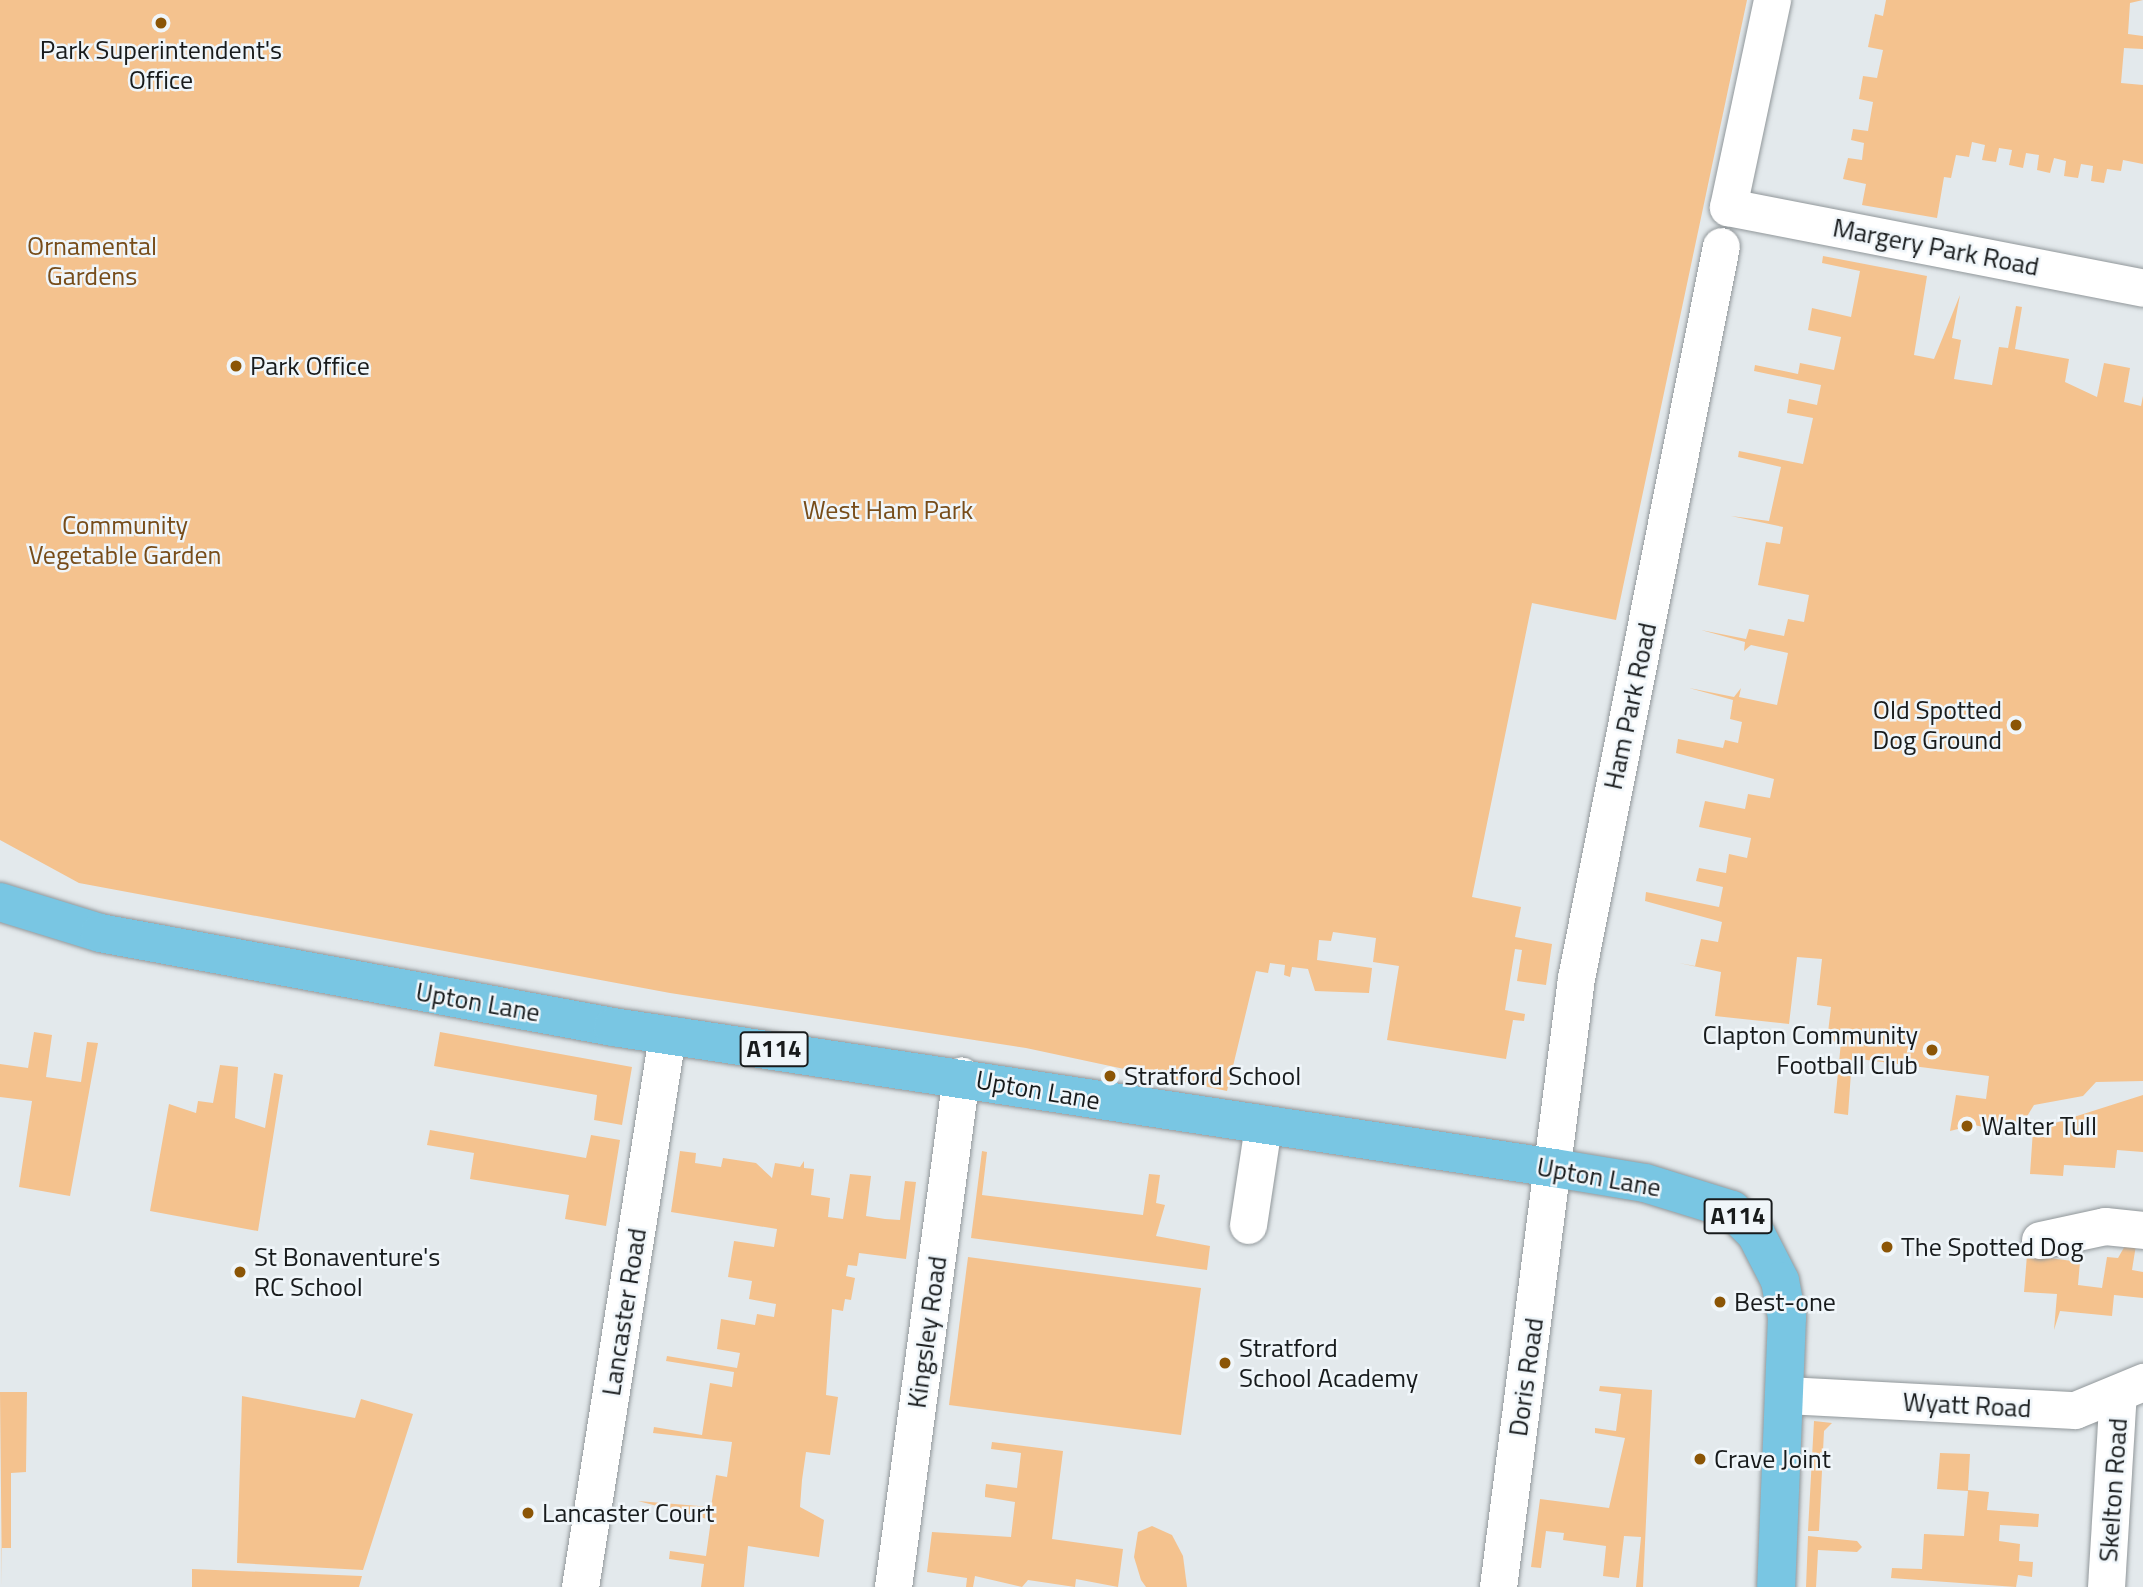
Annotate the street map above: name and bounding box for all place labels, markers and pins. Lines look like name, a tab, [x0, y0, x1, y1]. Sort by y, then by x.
marker: Park Superintendent's Office	[153, 15, 169, 31]
place label: Park Superintendent's Office	[40, 34, 282, 96]
place label: Park Office	[250, 350, 370, 382]
marker: Park Office	[228, 358, 244, 374]
place label: Old Spotted Dog Ground	[1872, 694, 2002, 756]
marker: Old Spotted Dog Ground	[2008, 717, 2024, 733]
place label: Clapton Community Football Club	[1702, 1019, 1918, 1080]
marker: Clapton Community Football Club	[1924, 1042, 1940, 1058]
place label: Stratford School	[1124, 1060, 1301, 1092]
marker: Stratford School	[1102, 1068, 1118, 1084]
place label: Walter Tull	[1981, 1110, 2097, 1142]
marker: Walter Tull	[1959, 1118, 1975, 1134]
place label: The Spotted Dog	[1901, 1231, 2084, 1263]
marker: The Spotted Dog	[1879, 1239, 1895, 1255]
place label: St Bonaventure's RC School	[254, 1241, 440, 1302]
marker: St Bonaventure's RC School	[232, 1264, 248, 1280]
place label: Best-one	[1734, 1286, 1836, 1318]
marker: Best-one	[1712, 1294, 1728, 1310]
place label: Stratford School Academy	[1239, 1332, 1418, 1394]
marker: Stratford School Academy	[1217, 1355, 1233, 1371]
place label: Crave Joint	[1714, 1443, 1831, 1475]
marker: Crave Joint	[1692, 1451, 1708, 1467]
place label: Lancaster Court	[542, 1497, 714, 1529]
marker: Lancaster Court	[520, 1505, 536, 1521]

